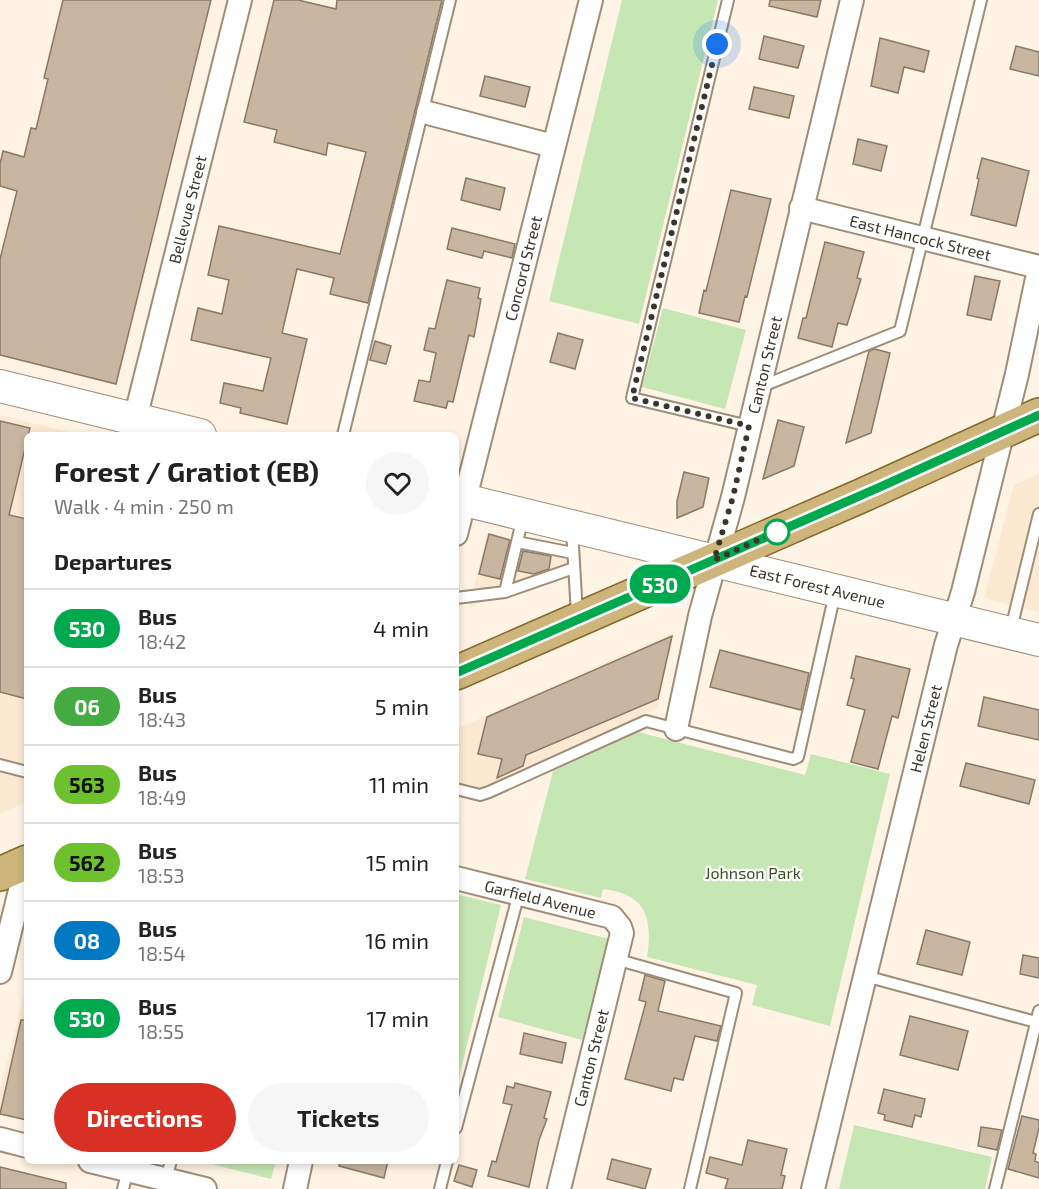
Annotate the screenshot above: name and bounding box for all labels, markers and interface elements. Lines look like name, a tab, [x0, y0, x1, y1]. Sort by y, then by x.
your location	[702, 29, 732, 59]
street label: Bellevue Street	[164, 153, 210, 265]
street label: East Hancock Street	[848, 210, 993, 264]
street label: Concord Street	[500, 214, 545, 323]
street label: Canton Street	[743, 314, 785, 415]
button: heart	[366, 452, 429, 515]
text: Forest / Gratiot (EB)	[54, 454, 319, 488]
text: Walk · 4 min · 250 m	[54, 494, 234, 518]
unlabelled marker	[764, 519, 790, 545]
text: Departures	[54, 548, 172, 574]
street label: East Forest Avenue	[748, 560, 887, 611]
line badge: 530	[626, 564, 694, 604]
text: 530	[642, 572, 678, 597]
text: Bus	[138, 603, 177, 629]
text: 4 min	[373, 615, 429, 641]
text: 530	[69, 616, 105, 641]
text: 18:42	[138, 629, 186, 653]
text: Bus	[138, 681, 177, 707]
street label: Helen Street	[905, 682, 945, 774]
text: 5 min	[375, 693, 429, 719]
text: 06	[74, 694, 100, 719]
text: 18:43	[138, 707, 186, 731]
text: Bus	[138, 759, 177, 785]
text: 11 min	[369, 771, 429, 797]
text: 563	[69, 772, 105, 797]
text: 18:49	[138, 785, 187, 809]
text: Bus	[138, 837, 177, 863]
text: 15 min	[366, 849, 429, 875]
text: 562	[69, 850, 105, 875]
text: 18:53	[138, 863, 185, 887]
park label: Johnson Park	[705, 863, 801, 882]
street label: Garfield Avenue	[483, 876, 598, 922]
text: Bus	[138, 915, 177, 941]
text: 16 min	[365, 927, 429, 953]
text: 08	[74, 928, 100, 953]
text: 18:54	[138, 941, 186, 965]
text: Bus	[138, 993, 177, 1019]
text: 17 min	[367, 1005, 429, 1031]
text: 530	[69, 1006, 105, 1031]
street label: Canton Street	[569, 1007, 612, 1109]
text: 18:55	[138, 1019, 184, 1043]
button: Directions	[54, 1083, 236, 1152]
button: Tickets	[248, 1083, 429, 1152]

